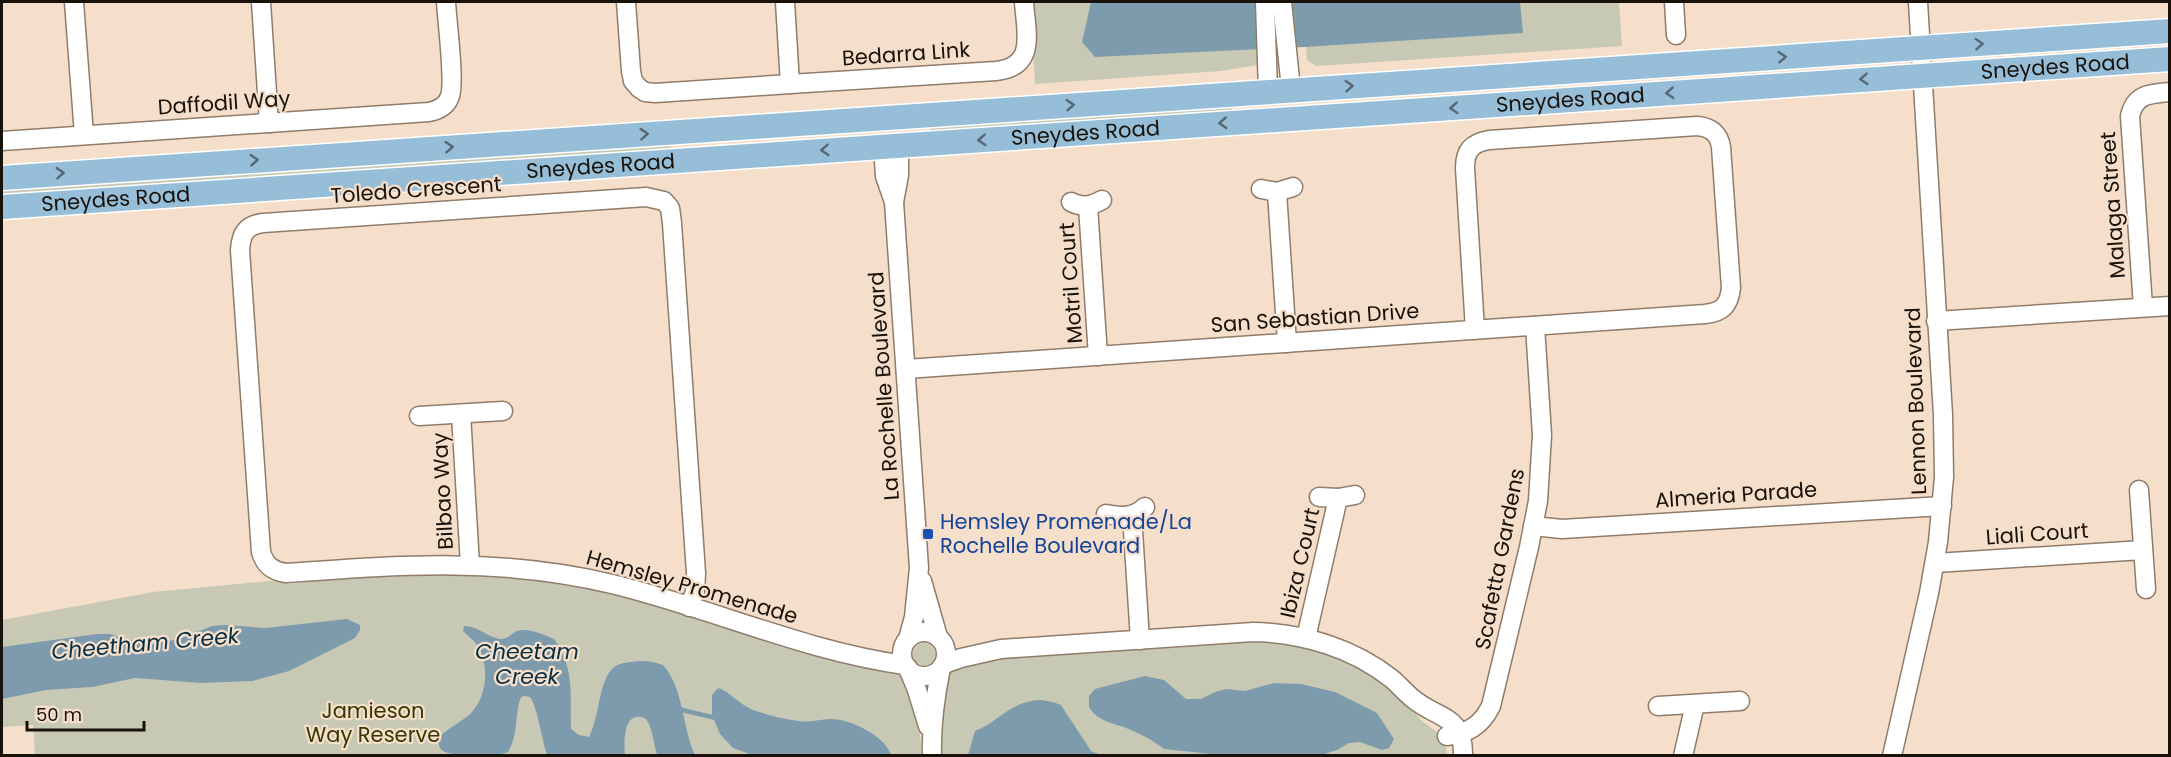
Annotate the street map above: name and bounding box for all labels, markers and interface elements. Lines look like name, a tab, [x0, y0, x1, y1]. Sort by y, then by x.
street label: Bedarra Link	[841, 35, 971, 72]
one-way arrow	[1974, 37, 1983, 50]
street label: Sneydes Road	[1980, 47, 2131, 86]
one-way arrow	[1777, 50, 1786, 63]
one-way arrow	[1860, 73, 1869, 86]
one-way arrow	[1345, 79, 1354, 92]
street label: Sneydes Road	[1495, 80, 1646, 119]
street label: Daffodil Way	[157, 83, 291, 122]
one-way arrow	[1665, 86, 1674, 99]
one-way arrow	[1066, 98, 1075, 111]
one-way arrow	[1450, 101, 1459, 114]
street label: Sneydes Road	[1010, 113, 1161, 152]
one-way arrow	[1218, 117, 1227, 130]
one-way arrow	[639, 127, 648, 140]
street label: Malaga Street	[2093, 131, 2132, 279]
one-way arrow	[977, 133, 986, 146]
one-way arrow	[444, 141, 453, 154]
one-way arrow	[820, 143, 829, 156]
street label: Sneydes Road	[525, 146, 676, 185]
one-way arrow	[250, 154, 259, 167]
one-way arrow	[55, 167, 64, 180]
street label: Toledo Crescent	[330, 169, 502, 210]
street label: Sneydes Road	[40, 179, 191, 218]
street label: Motril Court	[1052, 221, 1089, 345]
street label: La Rochelle Boulevard	[861, 271, 906, 501]
street label: San Sebastian Drive	[1210, 296, 1420, 339]
street label: Lennon Boulevard	[1898, 307, 1933, 495]
street label: Bilbao Way	[425, 432, 460, 550]
street label: Scafetta Gardens	[1468, 466, 1531, 652]
street label: Almeria Parade	[1654, 474, 1818, 515]
street label: Ibiza Court	[1273, 505, 1326, 621]
place label: Hemsley Promenade/La Rochelle Boulevard	[940, 507, 1192, 560]
street label: Liali Court	[1985, 515, 2089, 552]
marker: Hemsley Promenade/La Rochelle Boulevard	[921, 527, 935, 541]
street label: Hemsley Promenade	[583, 542, 801, 631]
water label: Cheetham Creek	[50, 620, 242, 667]
water label: Cheetam Creek	[475, 636, 579, 692]
scale bar	[27, 694, 144, 732]
park label: Jamieson Way Reserve	[306, 696, 440, 749]
text: 50 m	[36, 702, 82, 727]

